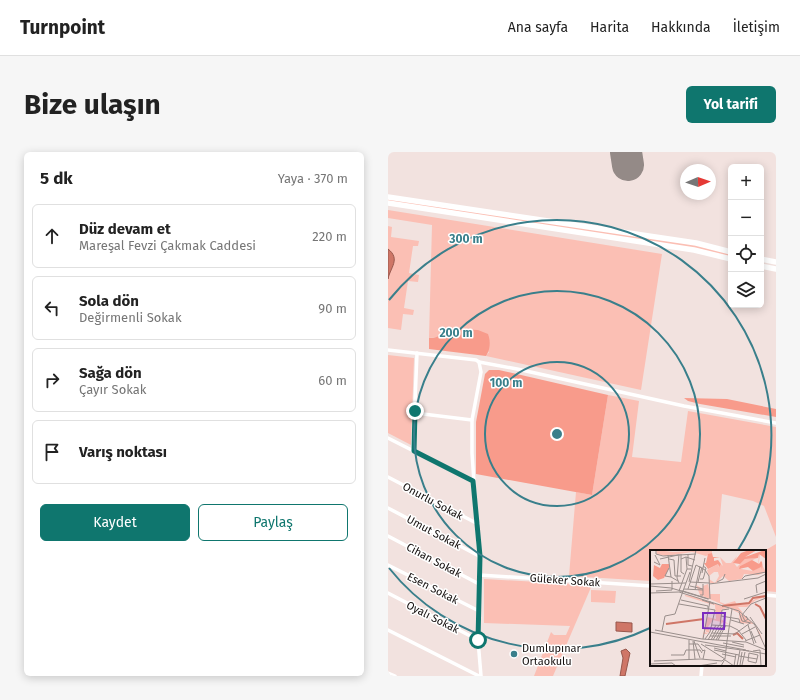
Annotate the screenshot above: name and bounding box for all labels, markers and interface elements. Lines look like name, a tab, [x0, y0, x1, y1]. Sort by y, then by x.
text: Turnpoint	[20, 16, 105, 39]
text: Ana sayfa	[508, 19, 568, 36]
text: Harita	[590, 19, 629, 36]
text: Hakkında	[651, 19, 711, 36]
text: İletişim	[733, 19, 780, 36]
button: Yol tarifi	[686, 86, 776, 123]
text: Bize ulaşın	[24, 88, 161, 121]
north arrow	[680, 164, 716, 200]
map controls	[728, 164, 764, 308]
button: +	[728, 164, 764, 200]
text: 5 dk	[40, 168, 73, 189]
text: Yaya · 370 m	[278, 171, 348, 186]
button: −	[728, 200, 764, 236]
text: Düz devam et	[79, 220, 171, 238]
icon: ahead	[41, 225, 63, 247]
text: 220 m	[312, 229, 347, 244]
text: 300 m	[448, 232, 483, 246]
button: locate	[728, 236, 764, 272]
text: Mareşal Fevzi Çakmak Caddesi	[79, 238, 256, 253]
button: layers	[728, 272, 764, 308]
text: Sola dön	[79, 292, 139, 310]
icon: left	[41, 297, 63, 319]
text: 90 m	[318, 301, 347, 316]
text: Değirmenli Sokak	[79, 310, 182, 325]
text: 200 m	[439, 326, 473, 340]
text: Sağa dön	[79, 364, 142, 382]
icon: right	[41, 369, 63, 391]
text: 60 m	[318, 373, 347, 388]
text: 100 m	[490, 376, 522, 390]
text: Çayır Sokak	[79, 382, 146, 397]
route end	[406, 402, 424, 420]
centre of rings	[550, 427, 564, 441]
icon: arrive	[41, 441, 63, 463]
text: Varış noktası	[79, 443, 167, 461]
street label: Onurlu Sokak	[400, 480, 466, 523]
button: Kaydet	[40, 504, 190, 541]
button: Paylaş	[198, 504, 348, 541]
street label: Umut Sokak	[404, 513, 463, 552]
street label: Cihan Sokak	[404, 540, 464, 581]
inset map	[650, 550, 766, 666]
street label: Esen Sokak	[405, 570, 461, 607]
street label: Güleker Sokak	[529, 572, 601, 589]
street label: Oyalı Sokak	[404, 599, 462, 636]
route start	[469, 631, 487, 649]
place label: Dumlupınar Ortaokulu	[522, 642, 582, 668]
marker: Dumlupınar Ortaokulu	[509, 649, 519, 659]

